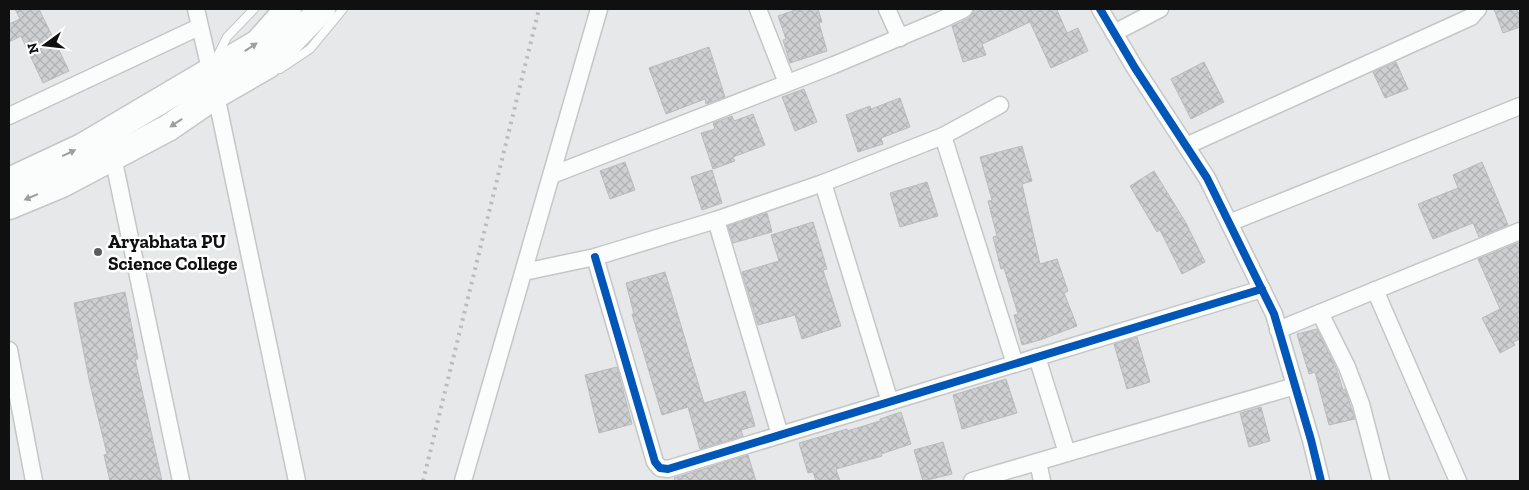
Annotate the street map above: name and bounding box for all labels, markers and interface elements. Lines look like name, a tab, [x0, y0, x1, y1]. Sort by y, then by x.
north arrow	[20, 20, 70, 70]
text: N	[23, 41, 43, 56]
one-way arrow	[245, 42, 258, 51]
one-way arrow	[169, 118, 183, 127]
one-way arrow	[62, 149, 76, 157]
one-way arrow	[24, 193, 38, 201]
place label: Aryabhata PU Science College	[108, 230, 238, 275]
marker: Aryabhata PU Science College	[92, 246, 104, 258]

